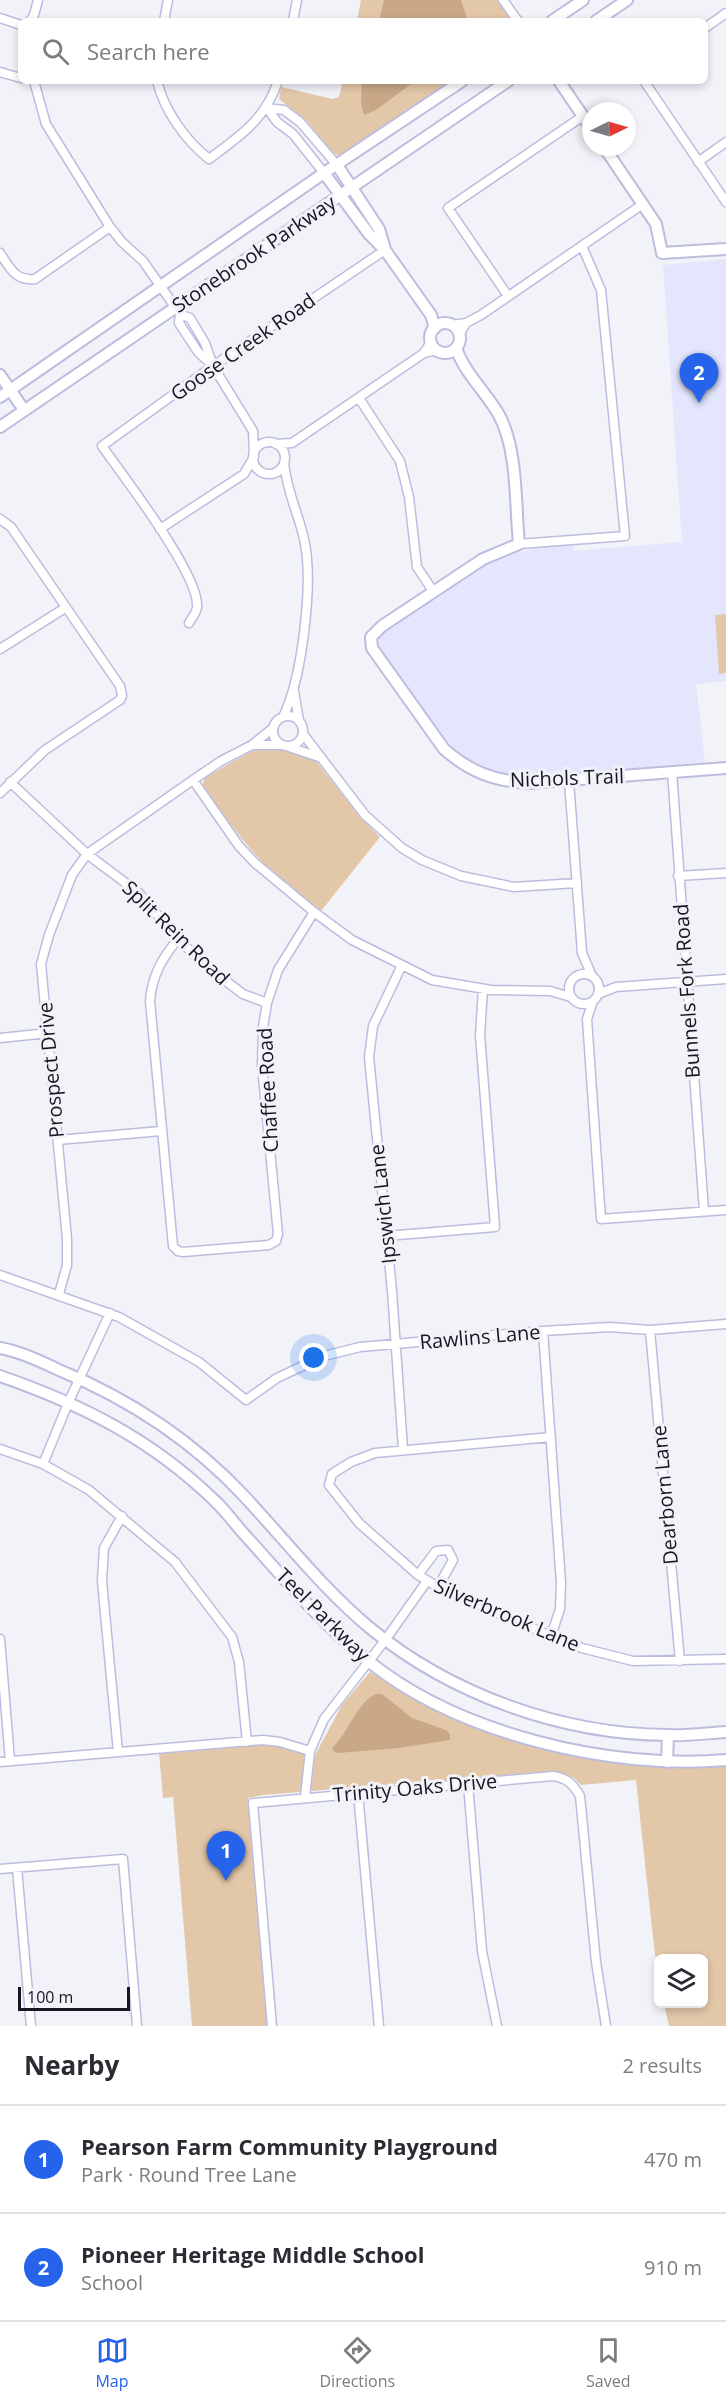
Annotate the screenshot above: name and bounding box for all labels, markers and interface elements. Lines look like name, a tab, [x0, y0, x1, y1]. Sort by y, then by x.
search box	[18, 18, 708, 84]
icon: search	[39, 35, 72, 68]
text: Search here	[87, 36, 210, 66]
north arrow	[582, 102, 636, 156]
street label: Stonebrook Parkway	[166, 188, 342, 319]
street label: Goose Creek Road	[165, 286, 321, 407]
pin: 2	[680, 354, 718, 403]
street label: Nichols Trail	[509, 762, 625, 793]
street label: Split Rein Road	[117, 874, 236, 991]
street label: Bunnels Fork Road	[667, 903, 706, 1079]
street label: Prospect Drive	[31, 1001, 70, 1139]
street label: Chaffee Road	[251, 1027, 284, 1153]
street label: Ipswich Lane	[363, 1143, 402, 1265]
street label: Rawlins Lane	[418, 1318, 541, 1355]
your location	[299, 1343, 328, 1372]
street label: Dearborn Lane	[645, 1424, 684, 1566]
street label: Teel Parkway	[271, 1562, 377, 1668]
street label: Silverbrook Lane	[430, 1572, 584, 1657]
street label: Trinity Oaks Drive	[332, 1767, 498, 1808]
pin: 1	[206, 1832, 246, 1881]
map controls	[654, 1954, 708, 2008]
button: layers	[654, 1954, 708, 2008]
scale bar	[18, 1984, 130, 2012]
text: 100 m	[27, 1986, 73, 2008]
text: Nearby	[24, 2047, 119, 2083]
text: 2 results	[622, 2052, 702, 2079]
text: Pearson Farm Community Playground	[81, 2131, 498, 2161]
text: 1	[38, 2146, 49, 2173]
text: 470 m	[644, 2146, 702, 2173]
text: Park · Round Tree Lane	[81, 2161, 297, 2188]
text: Pioneer Heritage Middle School	[81, 2239, 424, 2269]
text: 2	[38, 2254, 49, 2281]
text: 910 m	[644, 2254, 702, 2281]
text: School	[81, 2269, 143, 2296]
tab: Map	[95, 2334, 129, 2392]
tab: Directions	[319, 2334, 395, 2392]
tab: Saved	[586, 2334, 631, 2392]

